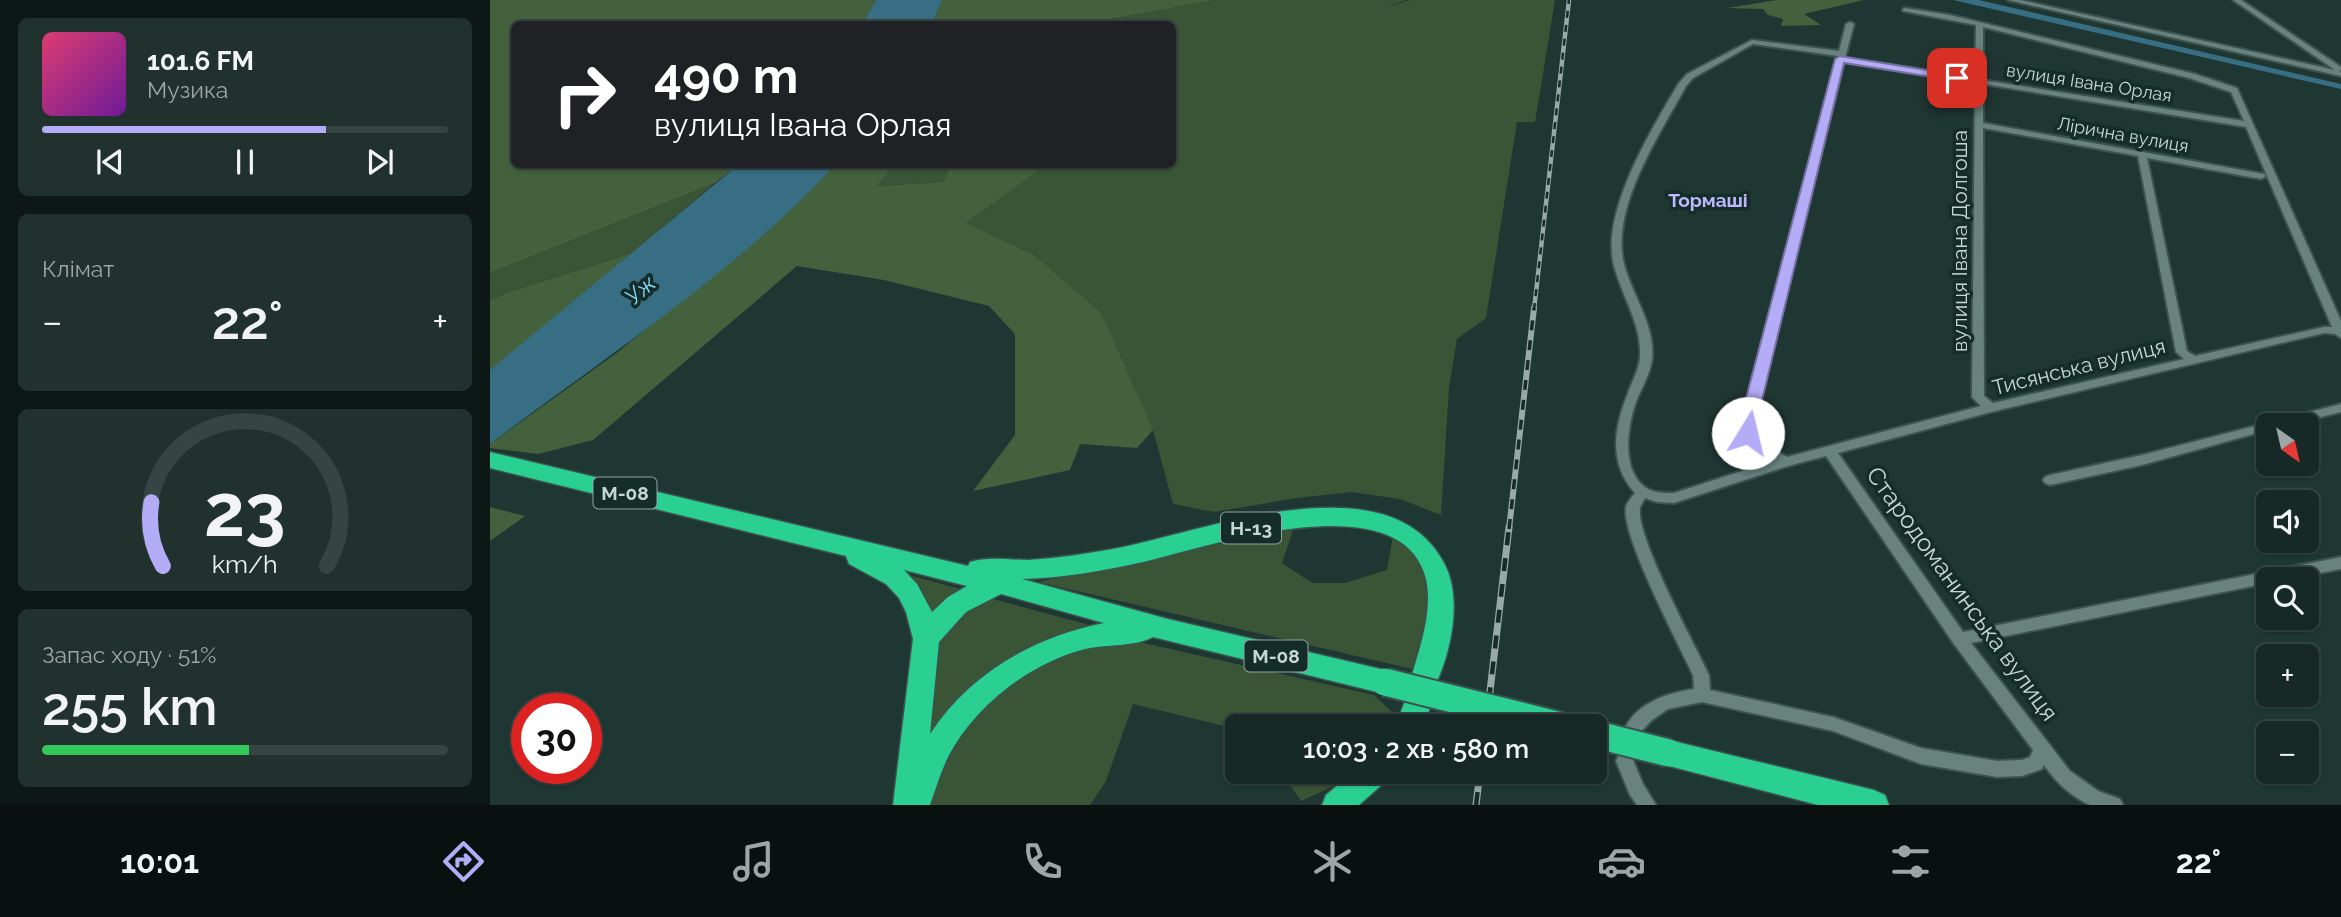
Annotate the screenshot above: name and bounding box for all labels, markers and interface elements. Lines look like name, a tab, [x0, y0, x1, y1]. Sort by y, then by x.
text: 101.6 FM	[147, 46, 254, 76]
text: 490 m	[654, 47, 798, 104]
pin	[1927, 48, 1987, 108]
icon: right	[539, 49, 630, 140]
icon: arrive	[1938, 59, 1976, 97]
street label: вулиця Івана Орлая	[2005, 59, 2173, 106]
text: Музика	[147, 76, 228, 103]
text: вулиця Івана Орлая	[654, 106, 952, 143]
street label: Лірична вулиця	[2056, 113, 2190, 156]
street label: вулиця Івана Долгоша	[1947, 130, 1972, 352]
icon: previous	[91, 143, 129, 181]
icon: pause	[226, 143, 264, 181]
icon: next	[361, 143, 399, 181]
district label: Тормаші	[1668, 189, 1748, 211]
text: Клімат	[42, 255, 114, 282]
water label: Уж	[619, 269, 661, 310]
text: 22°	[212, 290, 283, 351]
text: −	[42, 299, 62, 344]
text: +	[432, 299, 448, 344]
street label: Тисянська вулиця	[1990, 333, 2168, 400]
position arrow	[1711, 396, 1785, 470]
north arrow	[2256, 413, 2319, 476]
map controls	[2256, 413, 2319, 784]
street label: Стародоманинська вулиця	[1860, 461, 2064, 726]
text: 23	[204, 469, 286, 554]
road number: М-08	[594, 478, 656, 508]
button: sound	[2256, 490, 2319, 553]
road number: Н-13	[1221, 512, 1281, 544]
text: km/h	[212, 549, 278, 579]
button: search	[2256, 567, 2319, 630]
road number: М-08	[1244, 640, 1308, 671]
text: Запас ходу · 51%	[42, 641, 217, 668]
button: +	[2256, 644, 2319, 707]
text: 255 km	[42, 676, 217, 737]
speed limit sign: 30	[511, 693, 602, 784]
button: −	[2256, 721, 2319, 784]
text: 10:03 · 2 хв · 580 m	[1303, 734, 1529, 764]
icon: directions	[439, 837, 488, 886]
icon: music	[729, 837, 778, 886]
icon: phone	[1018, 837, 1067, 886]
icon: climate	[1308, 837, 1357, 886]
icon: car	[1597, 837, 1646, 886]
icon: filters	[1886, 837, 1935, 886]
text: 10:01	[120, 843, 199, 880]
text: 22°	[2176, 843, 2221, 880]

